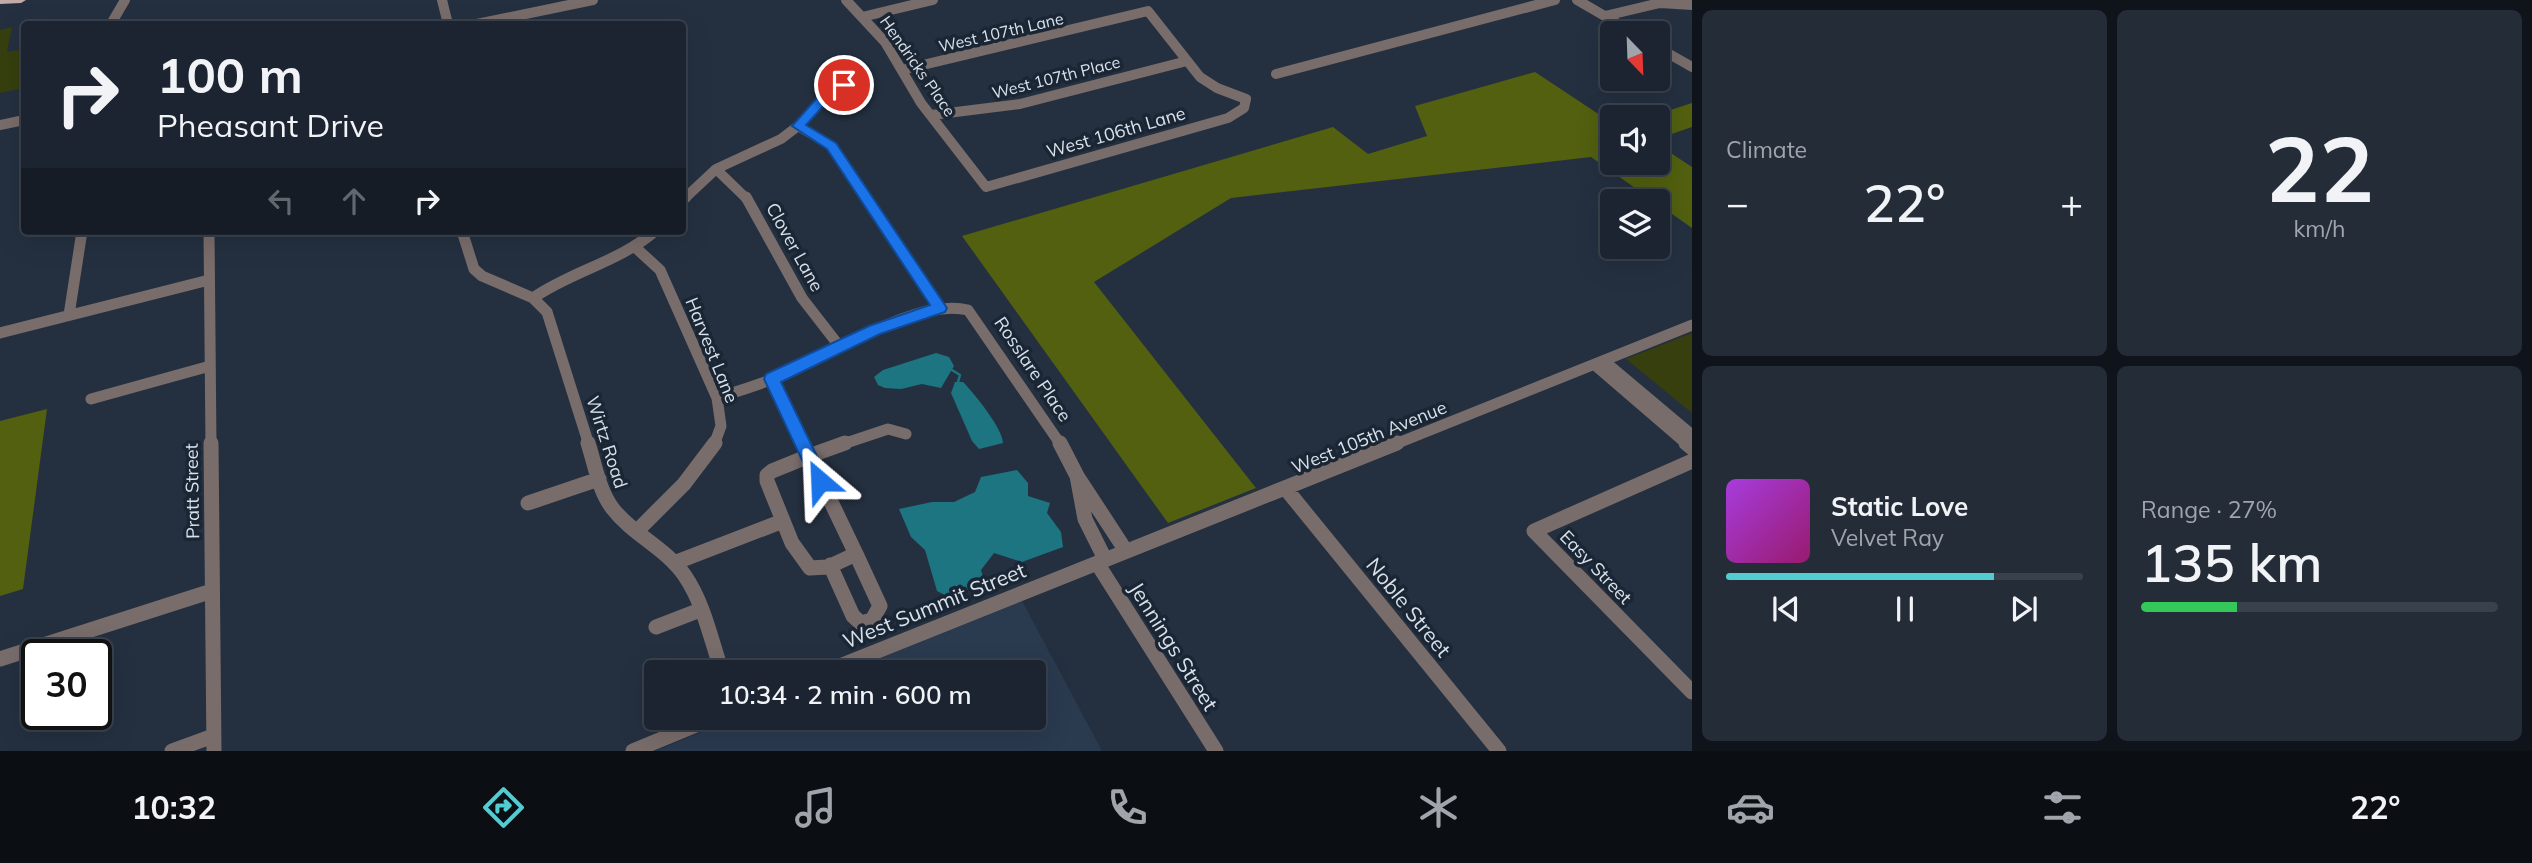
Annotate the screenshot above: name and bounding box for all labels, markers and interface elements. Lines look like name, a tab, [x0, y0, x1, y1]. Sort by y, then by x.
street label: West 107th Lane	[937, 8, 1065, 56]
street label: Hendricks Place	[876, 12, 960, 120]
north arrow	[1600, 21, 1670, 91]
map controls	[1600, 21, 1670, 259]
text: 100 m	[157, 44, 303, 105]
icon: right	[42, 49, 133, 140]
street label: West 107th Place	[990, 51, 1122, 103]
pin	[814, 55, 874, 115]
icon: arrive	[825, 66, 863, 104]
street label: West 106th Lane	[1044, 101, 1188, 163]
text: Pheasant Drive	[157, 105, 384, 145]
button: sound	[1600, 105, 1670, 175]
text: 22	[2265, 111, 2374, 225]
text: Climate	[1726, 135, 1807, 164]
text: 22°	[1864, 170, 1945, 235]
text: −	[1726, 179, 1749, 227]
text: +	[2060, 179, 2083, 227]
icon: left	[262, 182, 300, 220]
icon: ahead	[335, 182, 373, 220]
icon: right	[408, 182, 446, 220]
button: layers	[1600, 189, 1670, 259]
street label: Clover Lane	[761, 198, 829, 296]
text: km/h	[2293, 214, 2346, 243]
street label: Harvest Lane	[680, 294, 744, 406]
street label: Rosslare Place	[989, 312, 1077, 426]
street label: Wirtz Road	[581, 393, 633, 491]
street label: West 105th Avenue	[1288, 395, 1450, 479]
street label: Pratt Street	[180, 443, 204, 539]
position arrow	[783, 444, 857, 518]
text: Static Love	[1831, 490, 1968, 523]
text: Range · 27%	[2141, 495, 2277, 524]
text: Velvet Ray	[1831, 523, 1944, 552]
street label: Easy Street	[1555, 525, 1637, 609]
text: 135 km	[2141, 530, 2322, 595]
street label: Noble Street	[1361, 552, 1457, 662]
street label: West Summit Street	[839, 556, 1029, 654]
street label: Jennings Street	[1124, 577, 1224, 715]
icon: previous	[1767, 590, 1805, 628]
icon: pause	[1886, 590, 1924, 628]
icon: next	[2005, 590, 2043, 628]
speed limit sign: 30	[21, 639, 112, 730]
text: 10:34 · 2 min · 600 m	[718, 678, 972, 711]
icon: directions	[479, 783, 528, 832]
icon: music	[791, 783, 840, 832]
icon: phone	[1103, 783, 1152, 832]
icon: climate	[1414, 783, 1463, 832]
icon: car	[1726, 783, 1775, 832]
icon: filters	[2038, 783, 2087, 832]
text: 10:32	[131, 787, 216, 827]
text: 22°	[2350, 787, 2400, 827]

